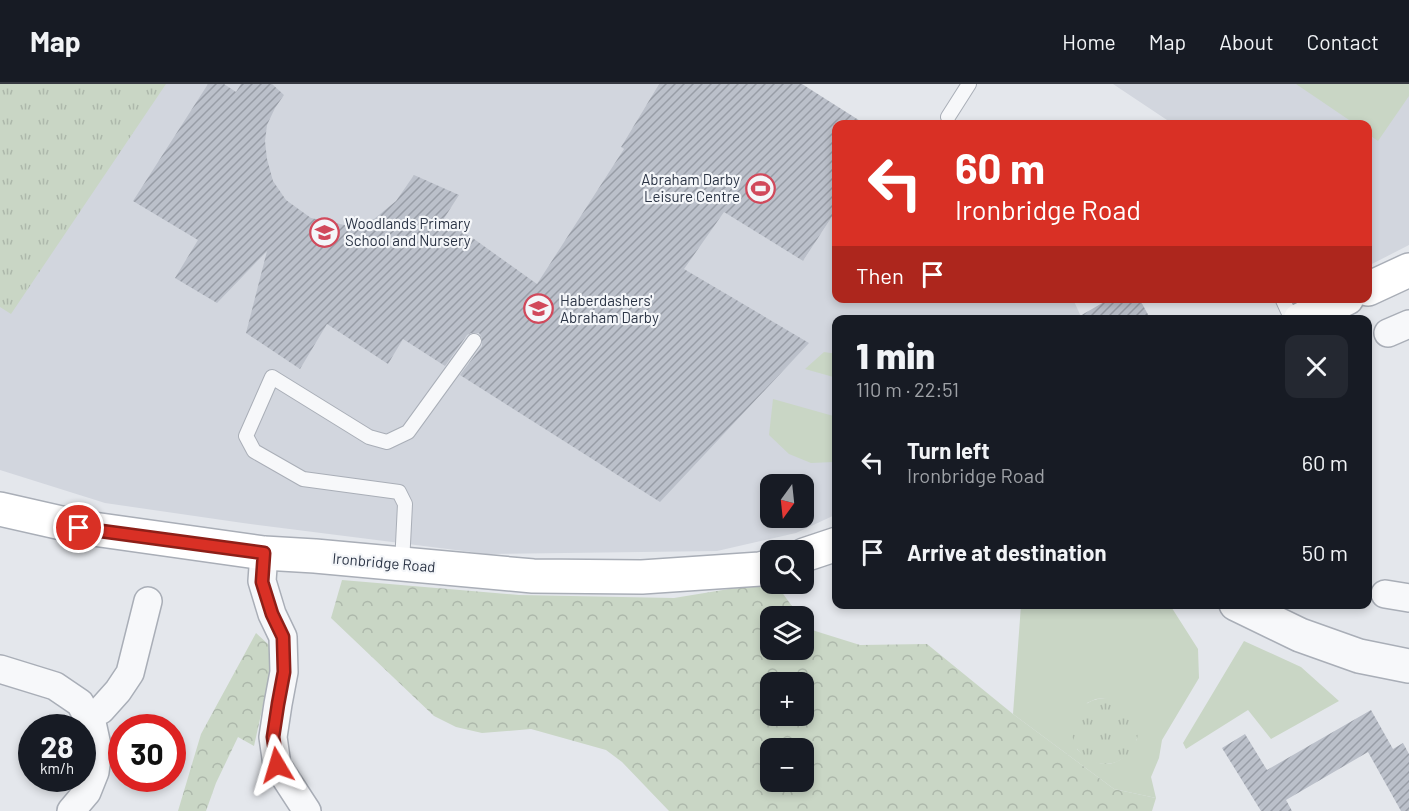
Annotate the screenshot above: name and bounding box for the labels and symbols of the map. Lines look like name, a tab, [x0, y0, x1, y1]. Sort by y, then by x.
place label: Abraham Darby Leisure Centre	[641, 170, 740, 205]
sports icon: Abraham Darby Leisure Centre	[745, 172, 777, 204]
place label: Woodlands Primary School and Nursery	[345, 214, 471, 249]
school or university icon: Woodlands Primary School and Nursery	[308, 216, 340, 248]
place label: Haberdashers' Abraham Darby	[560, 291, 659, 326]
school or university icon: Haberdashers' Abraham Darby	[523, 293, 555, 325]
north arrow	[760, 474, 814, 528]
pin	[53, 502, 104, 553]
street label: Ironbridge Road	[332, 549, 436, 575]
speed limit sign: 30	[108, 714, 186, 792]
position arrow	[245, 733, 309, 797]

